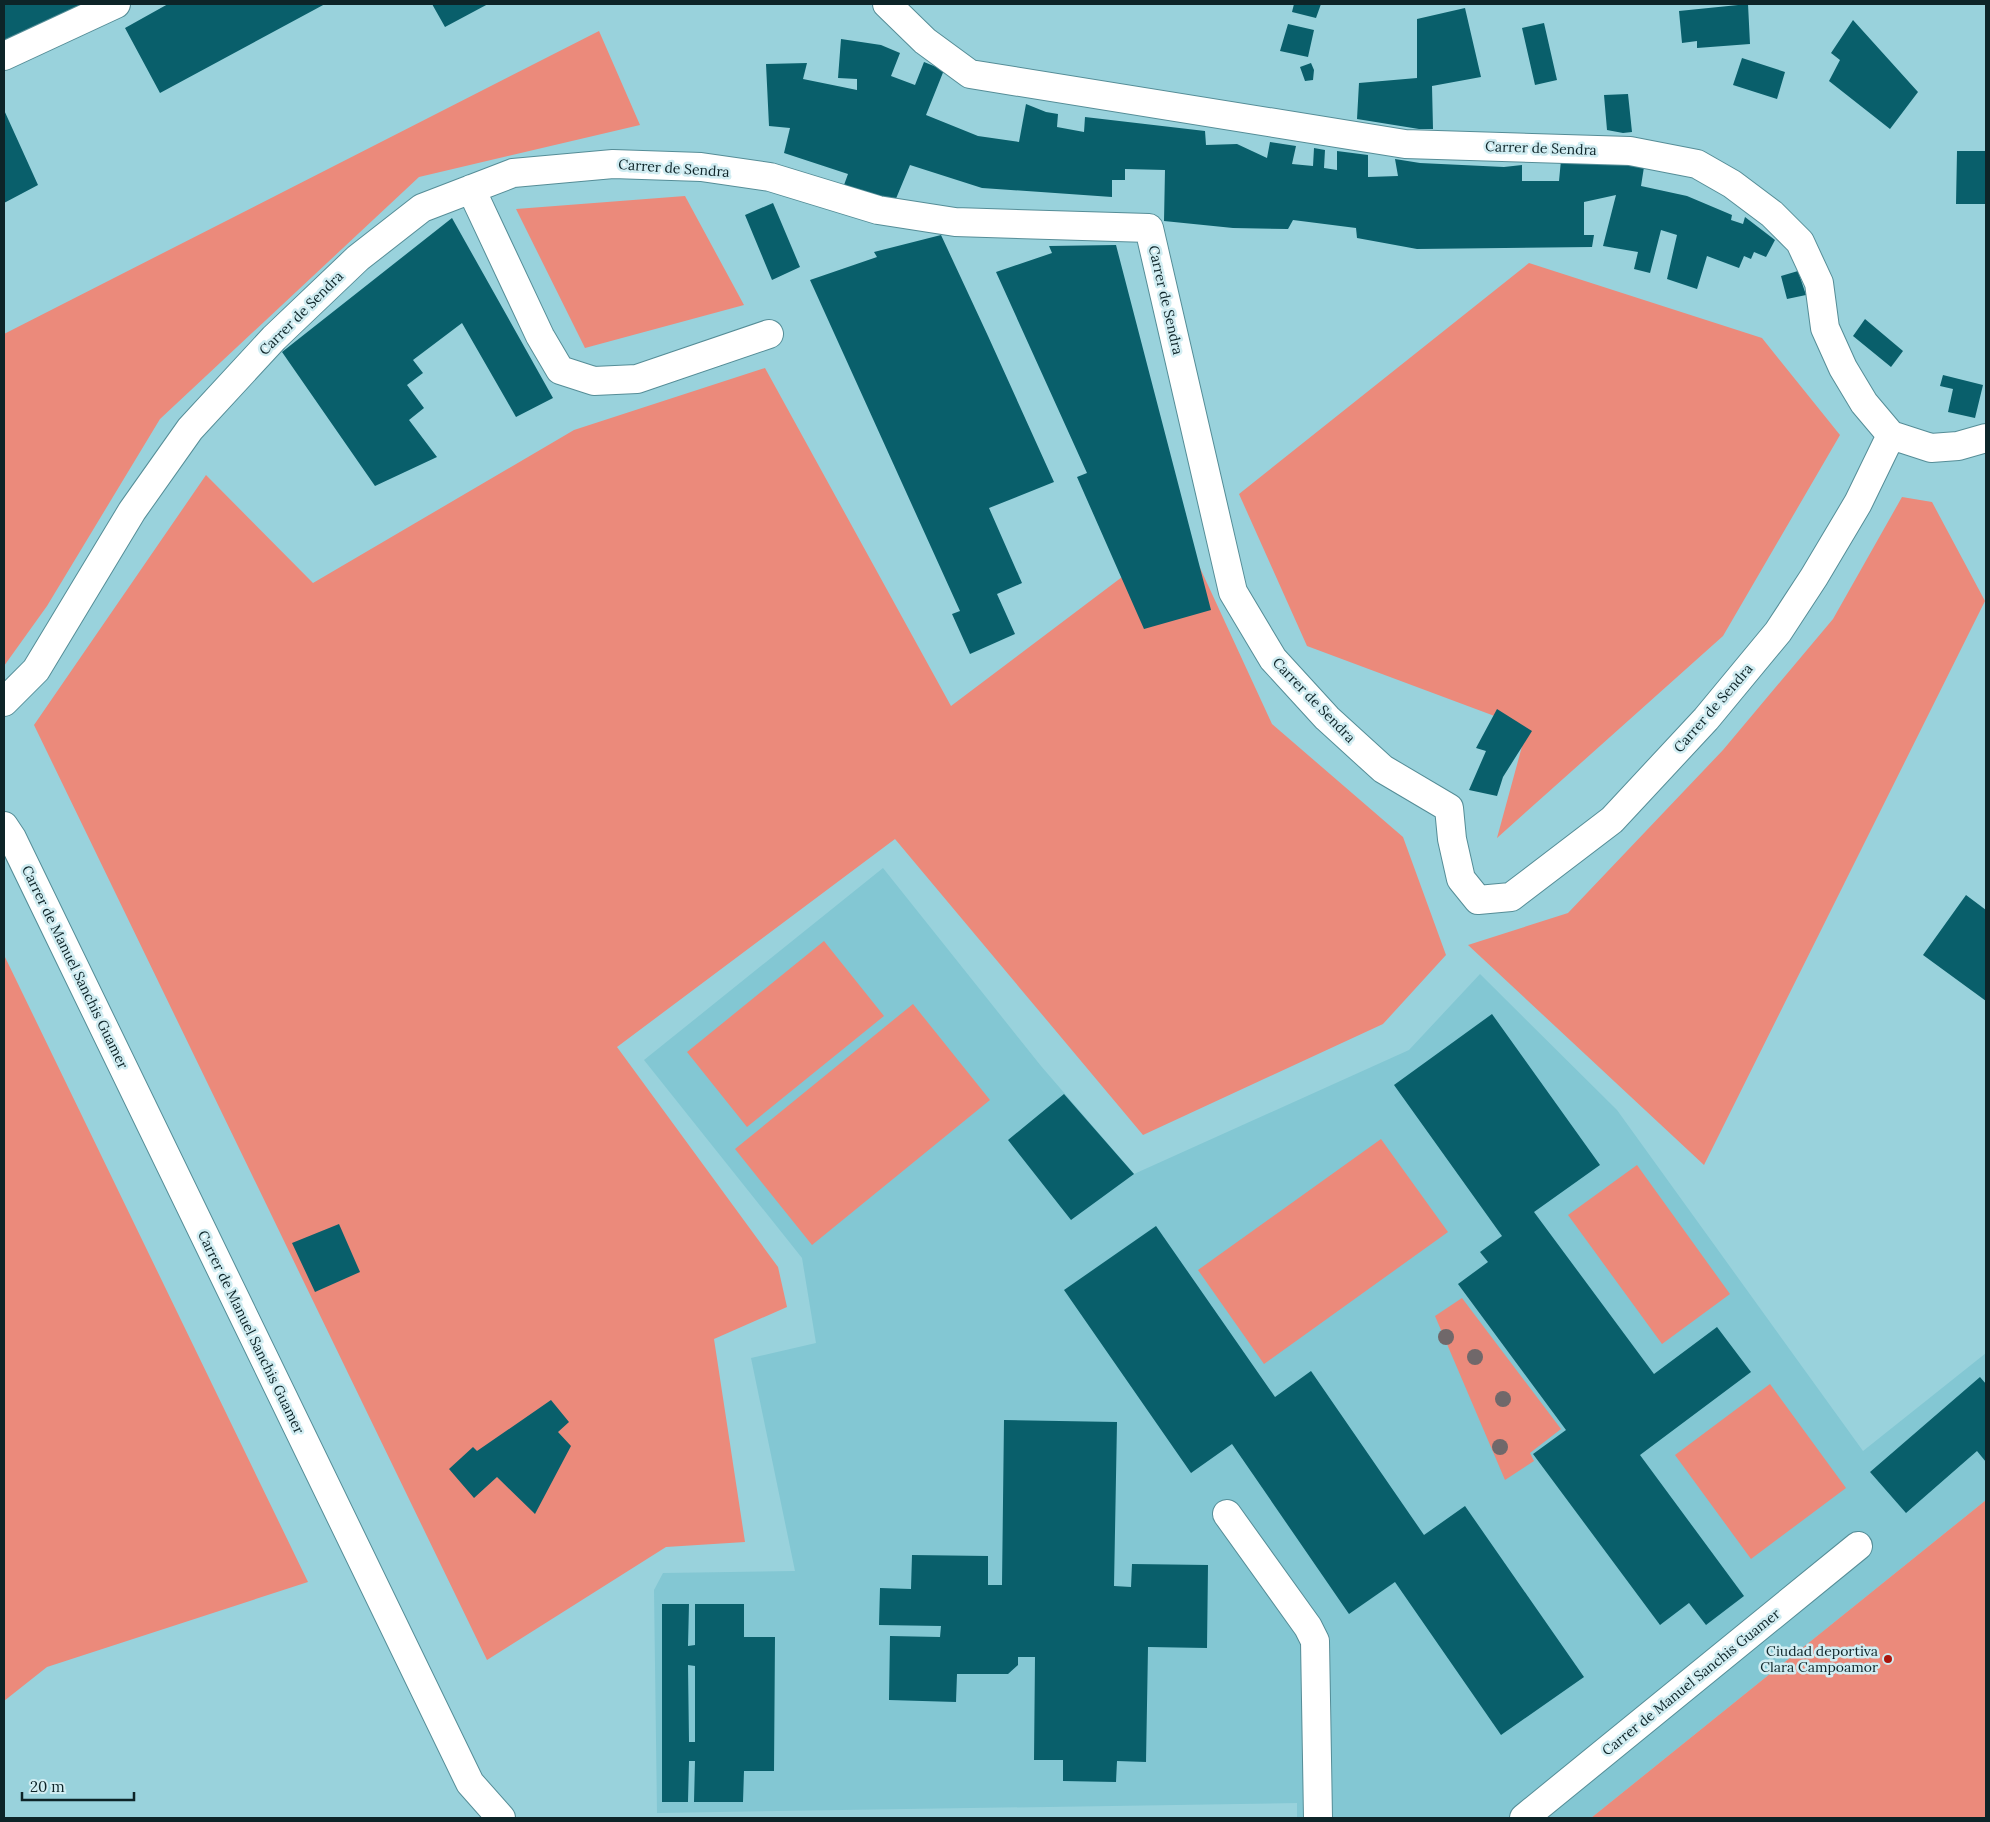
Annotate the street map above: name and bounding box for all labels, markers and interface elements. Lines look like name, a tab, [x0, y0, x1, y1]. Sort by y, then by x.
street label: Carrer de Sendra	[1485, 137, 1597, 159]
street label: Carrer de Sendra	[618, 155, 730, 181]
street label: Carrer de Sendra	[1145, 244, 1187, 356]
street label: Carrer de Sendra	[255, 267, 347, 359]
street label: Carrer de Sendra	[1269, 654, 1359, 746]
street label: Carrer de Sendra	[1670, 660, 1756, 756]
street label: Carrer de Manuel Sanchis Guamer	[18, 862, 132, 1072]
street label: Carrer de Manuel Sanchis Guamer	[194, 1227, 308, 1437]
street label: Carrer de Manuel Sanchis Guamer	[1598, 1605, 1784, 1759]
place label: Ciudad deportiva Clara Campoamor	[1760, 1642, 1878, 1676]
marker: Ciudad deportiva Clara Campoamor	[1882, 1653, 1894, 1665]
scale bar	[22, 1770, 135, 1802]
text: 20 m	[30, 1777, 65, 1796]

